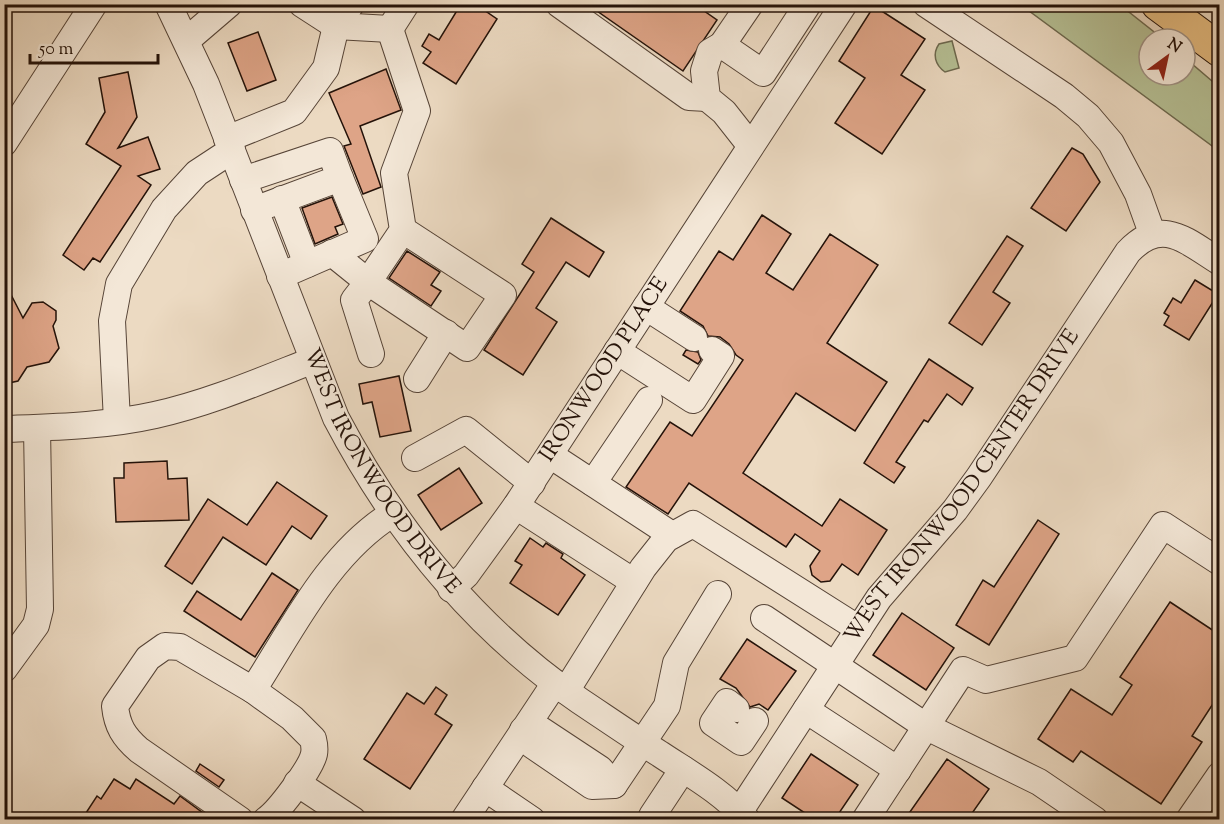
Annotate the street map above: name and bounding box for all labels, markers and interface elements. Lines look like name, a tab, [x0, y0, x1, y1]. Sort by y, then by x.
scale bar	[30, 27, 158, 65]
north arrow	[1137, 27, 1197, 87]
text: N	[1162, 33, 1186, 60]
text: 50 m	[38, 37, 74, 63]
street label: IRONWOOD PLACE	[532, 271, 677, 469]
street label: WEST IRONWOOD CENTER DRIVE	[837, 323, 1088, 650]
street label: WEST IRONWOOD DRIVE	[295, 344, 467, 602]

